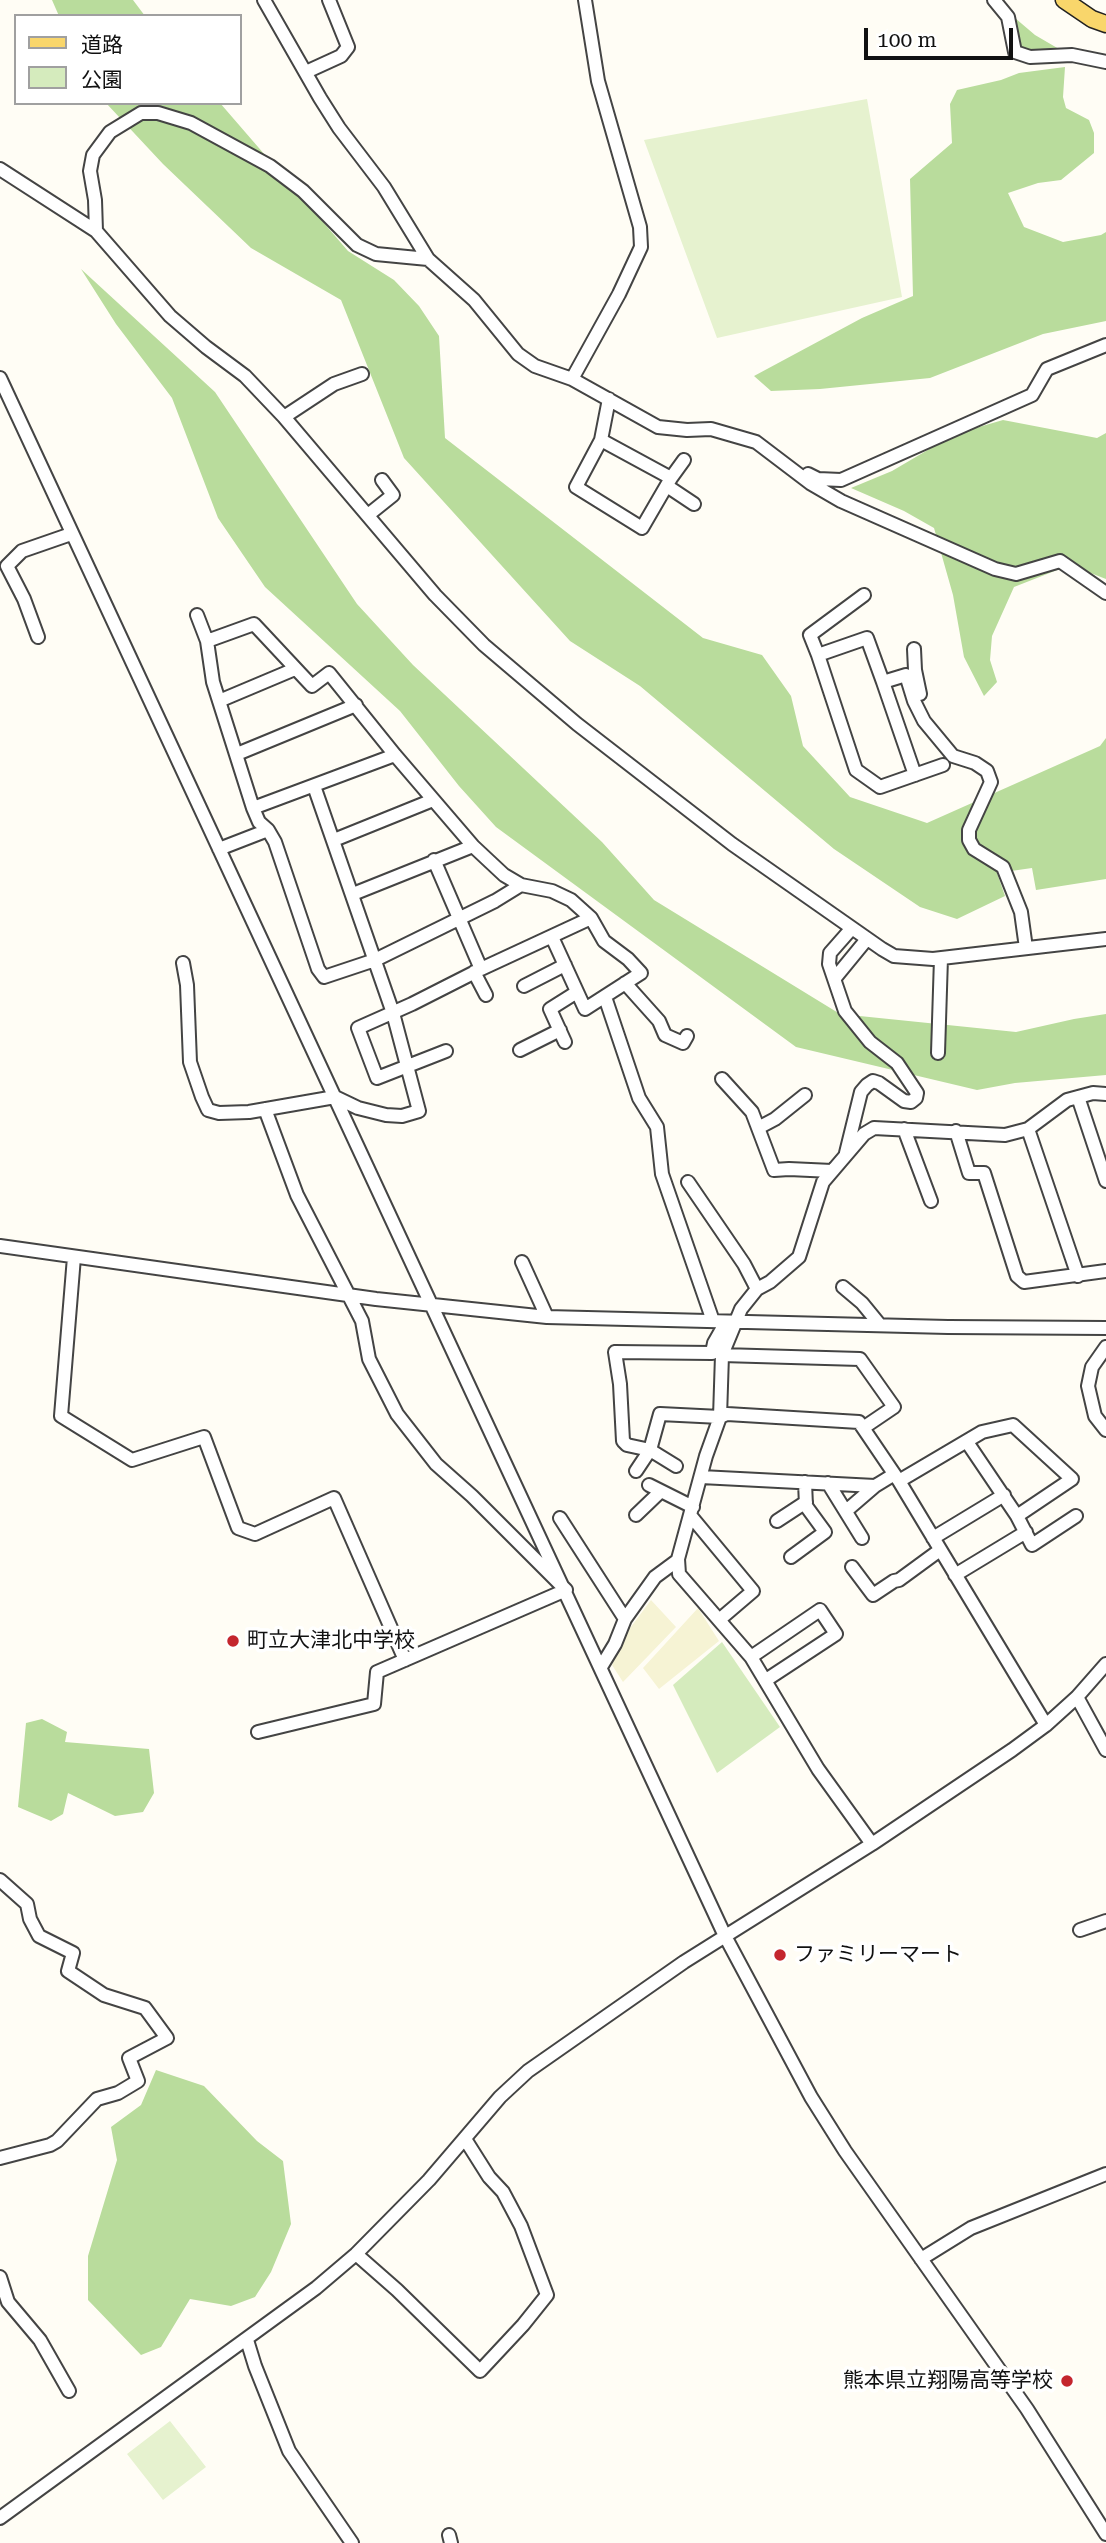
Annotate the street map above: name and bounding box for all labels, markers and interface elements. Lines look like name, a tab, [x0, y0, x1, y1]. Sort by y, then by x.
legend	[14, 14, 242, 105]
scale bar	[868, 14, 1017, 58]
text: 100 m	[877, 28, 937, 52]
text: 道路	[81, 33, 123, 57]
text: 公園	[81, 68, 123, 92]
place label: 町立大津北中学校	[247, 1628, 415, 1654]
marker: 町立大津北中学校	[225, 1633, 241, 1649]
place label: ファミリーマート	[794, 1942, 962, 1968]
marker: ファミリーマート	[772, 1947, 788, 1963]
place label: 熊本県立翔陽高等学校	[843, 2368, 1053, 2394]
marker: 熊本県立翔陽高等学校	[1059, 2373, 1075, 2389]

